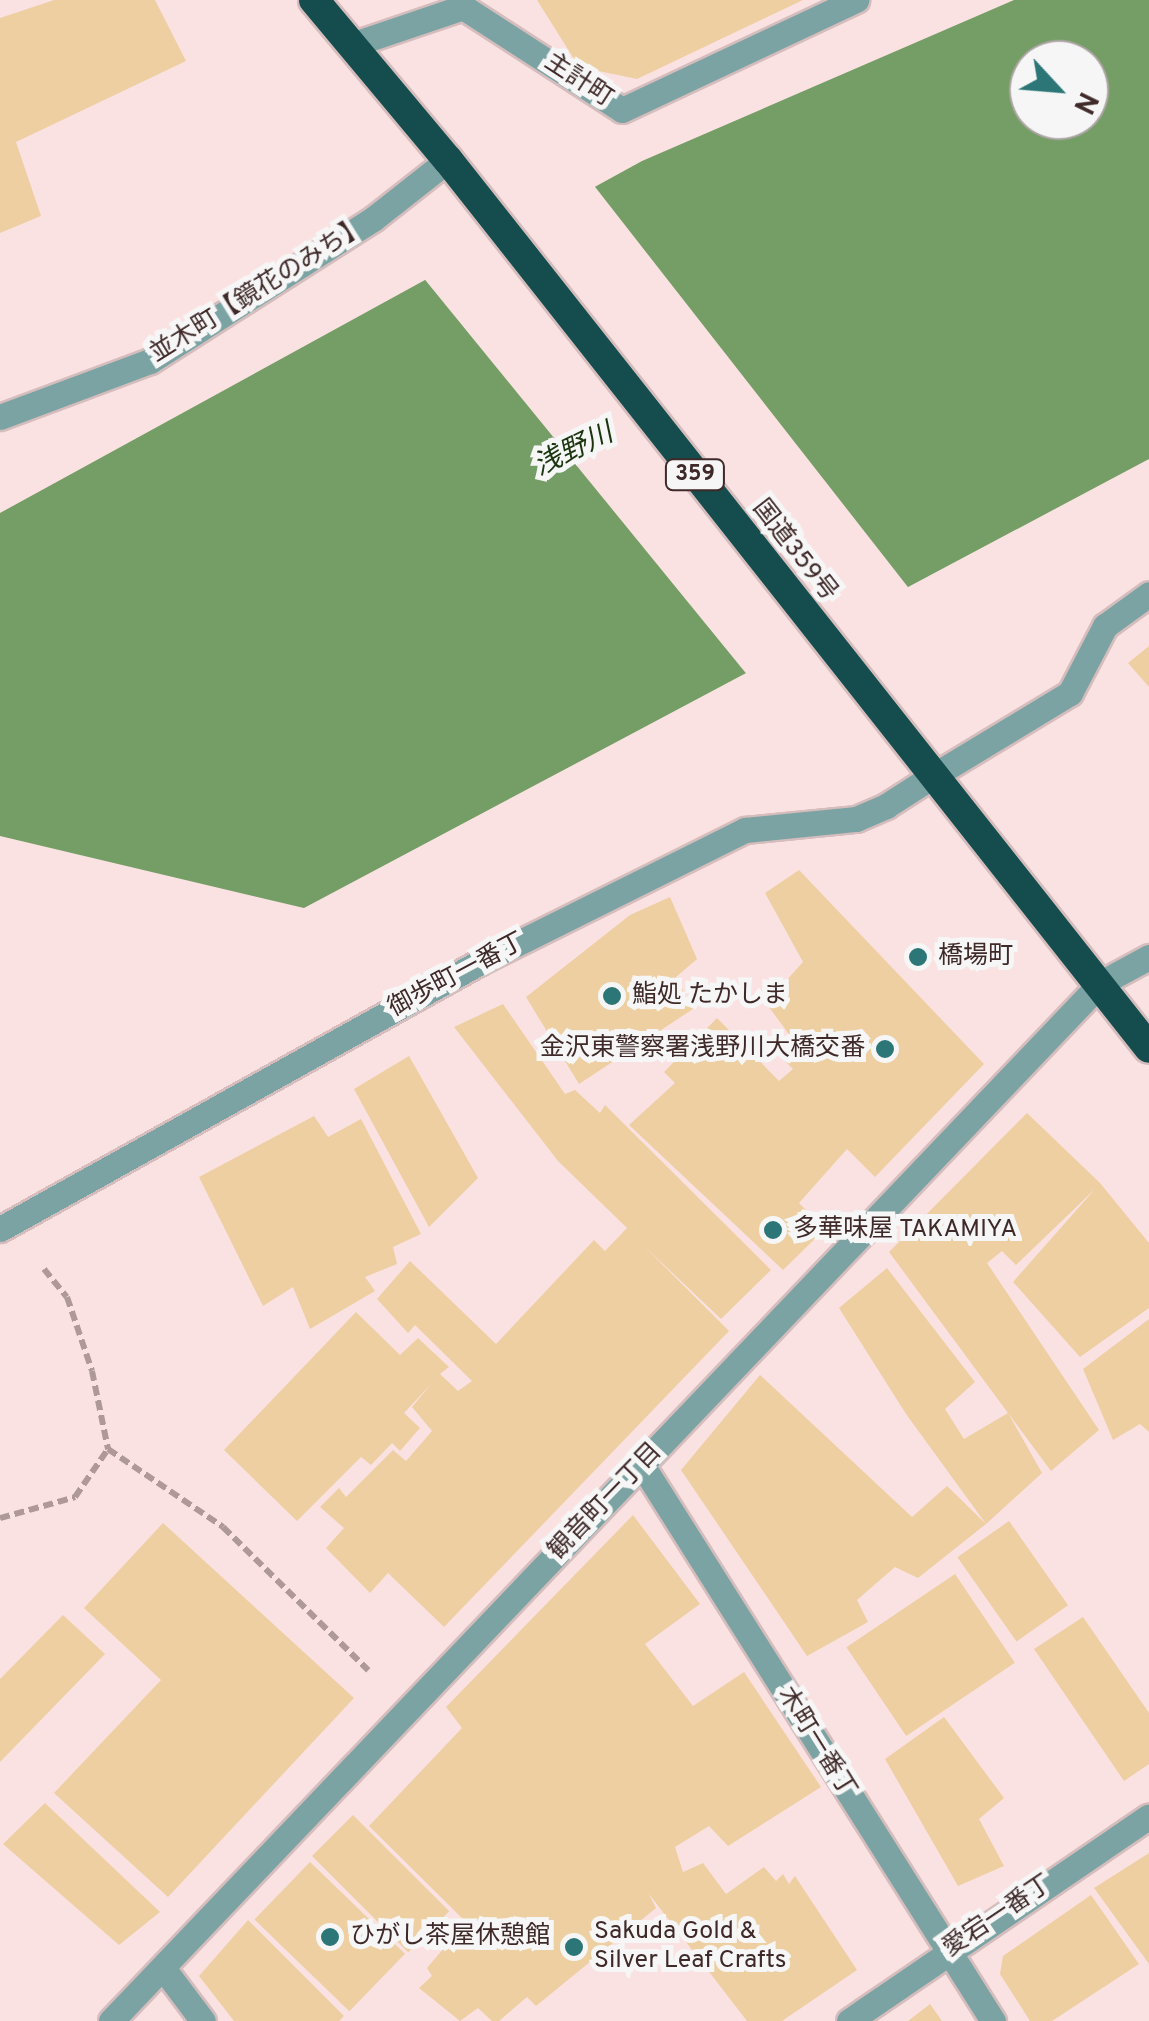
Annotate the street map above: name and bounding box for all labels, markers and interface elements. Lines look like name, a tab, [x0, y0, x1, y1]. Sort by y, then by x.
north arrow	[1009, 40, 1109, 140]
street label: 主計町	[538, 48, 618, 114]
text: N	[1064, 85, 1105, 119]
street label: 並木町【鏡花のみち】	[145, 212, 373, 370]
water label: 浅野川	[529, 417, 619, 485]
road number: 359	[662, 458, 728, 492]
street label: 国道359号	[745, 494, 843, 608]
street label: 御歩町一番丁	[384, 928, 530, 1024]
place label: 橋場町	[938, 942, 1013, 972]
marker: 橋場町	[907, 946, 929, 968]
place label: 鮨処 たかしま	[632, 981, 788, 1011]
marker: 鮨処 たかしま	[601, 985, 623, 1007]
place label: 金沢東警察署浅野川大橋交番	[540, 1034, 865, 1064]
marker: 金沢東警察署浅野川大橋交番	[874, 1038, 896, 1060]
place label: 多華味屋 TAKAMIYA	[793, 1215, 1017, 1245]
marker: 多華味屋 TAKAMIYA	[762, 1219, 784, 1241]
street label: 観音町一丁目	[543, 1438, 669, 1566]
street label: 木町一番丁	[770, 1682, 862, 1804]
street label: 愛宕一番丁	[938, 1870, 1058, 1964]
place label: Sakuda Gold & Silver Leaf Crafts	[594, 1918, 787, 1977]
place label: ひがし茶屋休憩館	[350, 1922, 550, 1952]
marker: ひがし茶屋休憩館	[319, 1926, 341, 1948]
marker: Sakuda Gold & Silver Leaf Crafts	[563, 1936, 585, 1958]

